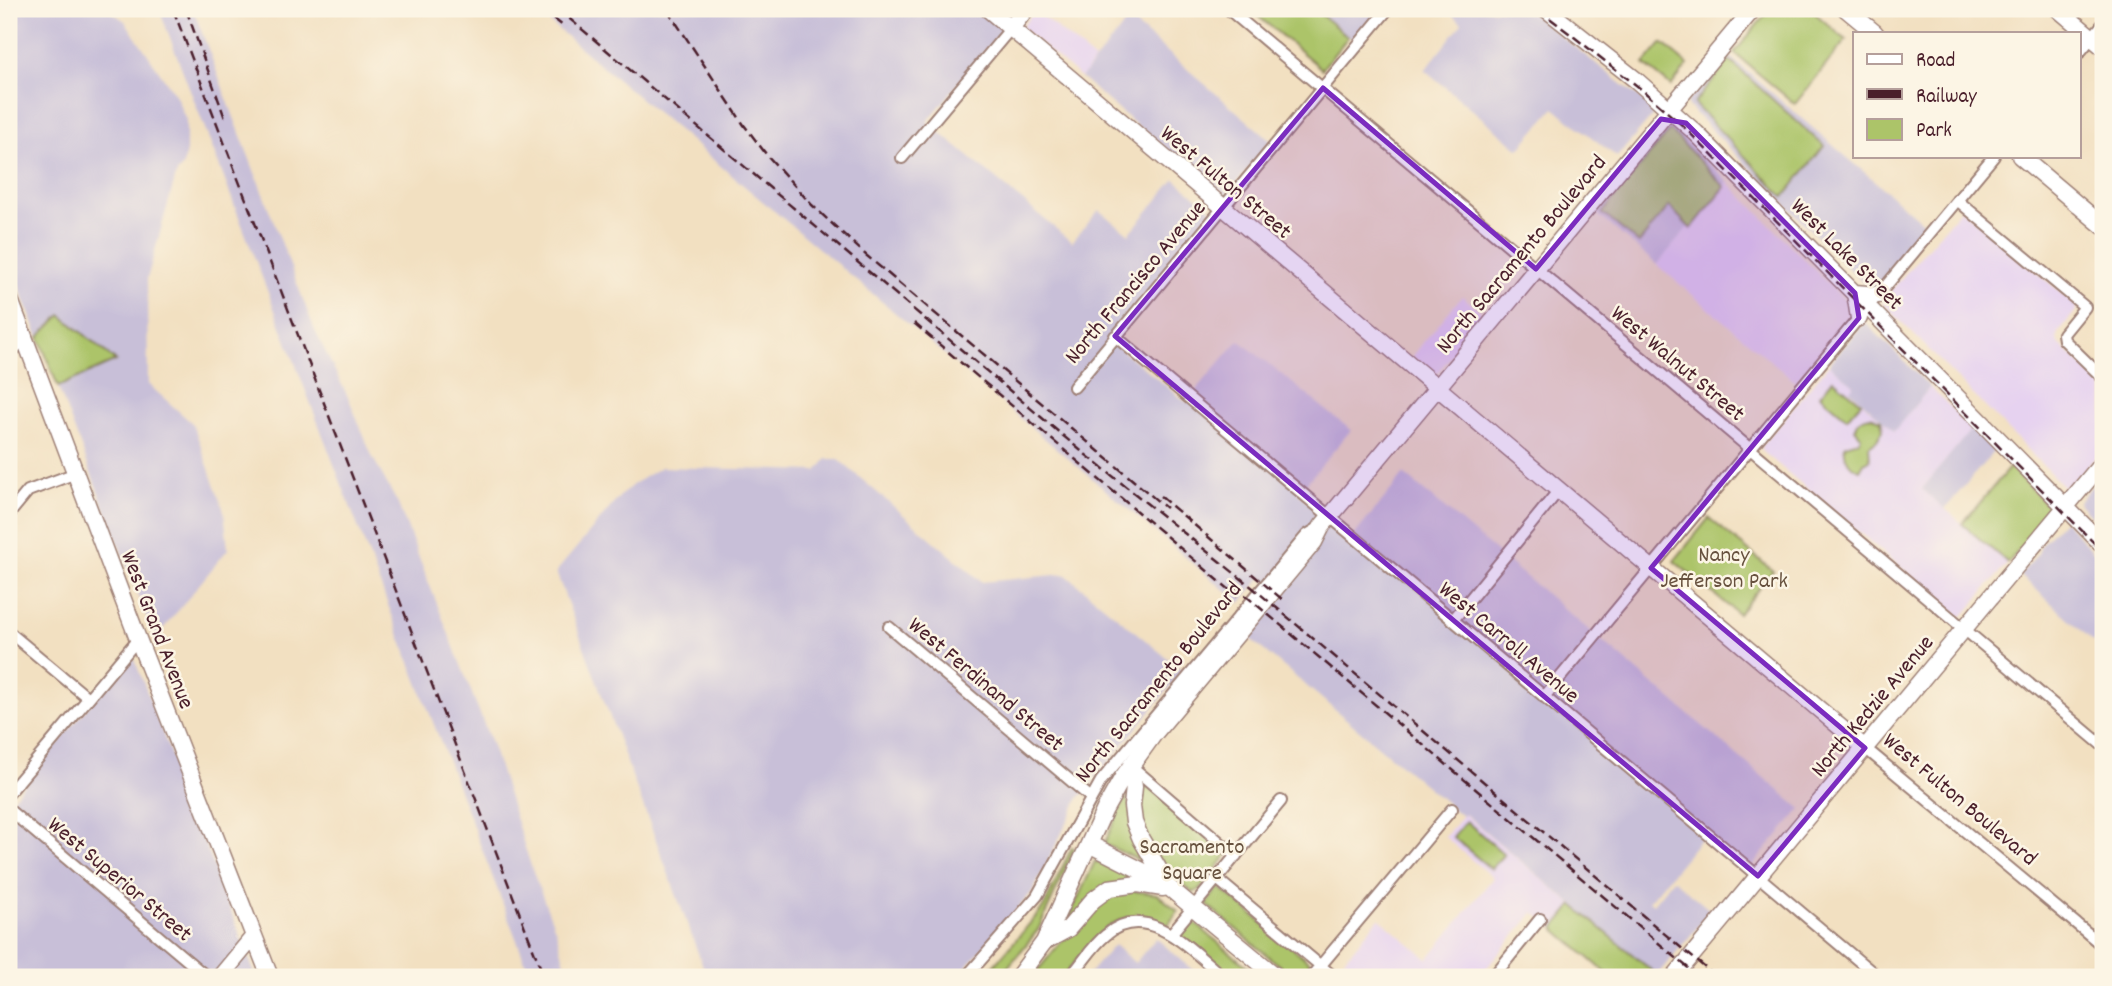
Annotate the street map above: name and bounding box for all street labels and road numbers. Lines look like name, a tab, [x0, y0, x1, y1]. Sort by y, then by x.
street label: West Fulton Street	[1152, 119, 1298, 249]
street label: North Sacramento Boulevard	[1429, 149, 1616, 362]
street label: West Lake Street	[1782, 192, 1909, 319]
street label: North Francisco Avenue	[1058, 194, 1215, 373]
street label: West Walnut Street	[1602, 299, 1751, 431]
street label: West Grand Avenue	[110, 546, 201, 714]
street label: North Sacramento Boulevard	[1068, 575, 1251, 791]
street label: West Carroll Avenue	[1430, 575, 1586, 713]
street label: West Ferdinand Street	[900, 610, 1070, 761]
street label: North Kedzie Avenue	[1804, 629, 1943, 786]
street label: West Fulton Boulevard	[1874, 726, 2043, 875]
street label: West Superior Street	[39, 810, 198, 951]

